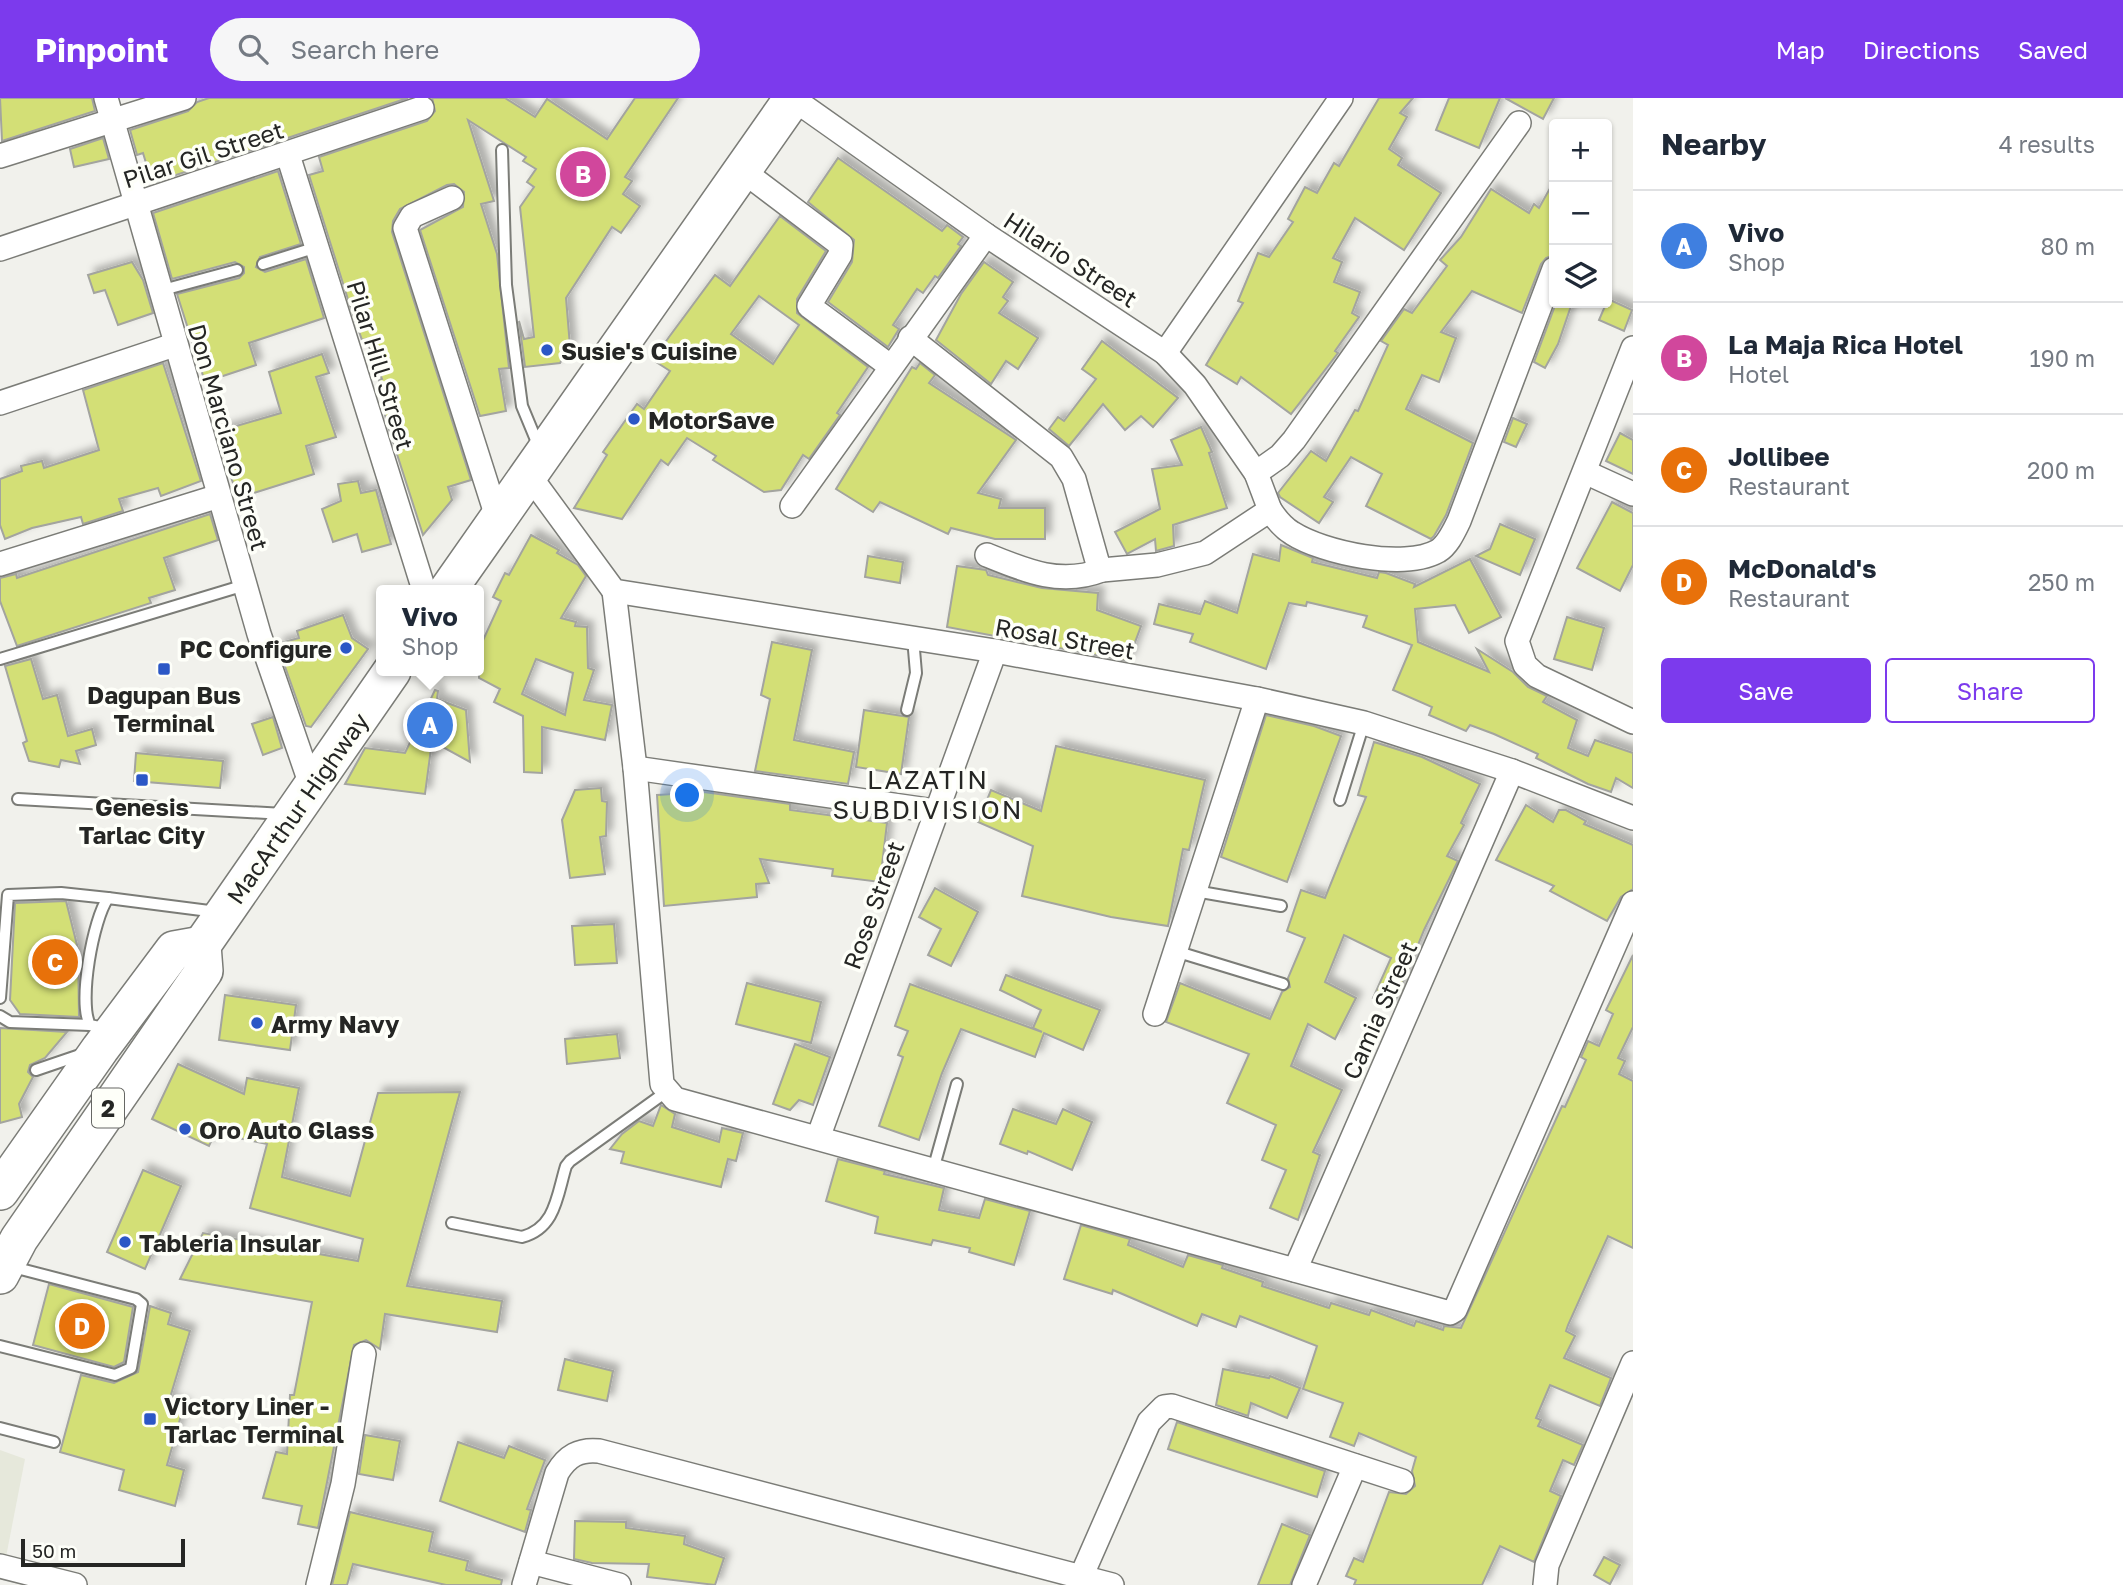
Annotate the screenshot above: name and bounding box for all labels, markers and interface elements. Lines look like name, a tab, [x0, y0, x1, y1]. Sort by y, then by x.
search box	[210, 18, 700, 81]
text: Pinpoint	[35, 30, 168, 69]
icon: search	[234, 30, 272, 68]
text: Search here	[290, 34, 439, 65]
text: Map	[1776, 35, 1825, 64]
text: Directions	[1863, 35, 1980, 64]
text: Saved	[2018, 35, 2088, 64]
street label: Pilar Gil Street	[119, 114, 287, 194]
map controls	[1549, 119, 1612, 308]
button: +	[1549, 119, 1612, 182]
text: Nearby	[1661, 126, 1766, 162]
text: 4 results	[1999, 130, 2095, 158]
pin: B	[560, 148, 606, 200]
button: −	[1549, 182, 1612, 245]
street label: Hilario Street	[999, 205, 1143, 313]
text: Vivo	[1728, 217, 1784, 248]
text: A	[1676, 232, 1692, 260]
text: 80 m	[2041, 232, 2095, 260]
button: layers	[1549, 245, 1612, 308]
text: Shop	[1728, 248, 1785, 276]
street label: Pilar Hill Street	[341, 277, 421, 453]
street label: Don Marciano Street	[183, 320, 275, 554]
text: La Maja Rica Hotel	[1728, 329, 1963, 360]
place label: Susie's Cuisine	[561, 336, 737, 365]
marker: Susie's Cuisine	[539, 342, 555, 358]
text: B	[1676, 344, 1692, 372]
text: 190 m	[2030, 344, 2095, 372]
text: Hotel	[1728, 360, 1789, 388]
place label: MotorSave	[648, 405, 775, 434]
marker: MotorSave	[626, 411, 642, 427]
text: Jollibee	[1728, 441, 1830, 472]
text: C	[1676, 456, 1692, 484]
text: 200 m	[2027, 456, 2095, 484]
text: Restaurant	[1728, 472, 1850, 500]
text: McDonald's	[1728, 553, 1876, 584]
text: D	[1676, 568, 1692, 596]
text: 250 m	[2028, 568, 2095, 596]
text: Restaurant	[1728, 584, 1850, 612]
popup	[376, 585, 484, 676]
text: Vivo	[402, 601, 458, 632]
street label: Rosal Street	[993, 611, 1137, 665]
text: Shop	[402, 632, 458, 660]
place label: PC Configure	[179, 634, 332, 663]
marker: PC Configure	[338, 640, 354, 656]
button: Save	[1661, 658, 1871, 723]
button: Share	[1885, 658, 2095, 723]
marker: Dagupan Bus Terminal	[156, 661, 172, 677]
place label: Dagupan Bus Terminal	[87, 680, 241, 737]
pin: A	[407, 699, 453, 751]
street label: MacArthur Highway	[220, 707, 374, 909]
district label: LAZATIN SUBDIVISION	[833, 764, 1023, 825]
marker: Genesis Tarlac City	[134, 772, 150, 788]
your location	[670, 778, 704, 812]
place label: Genesis Tarlac City	[79, 792, 206, 849]
street label: Rose Street	[836, 837, 910, 973]
pin: C	[32, 936, 78, 988]
street label: Camia Street	[1336, 936, 1422, 1084]
place label: Army Navy	[271, 1009, 400, 1038]
marker: Army Navy	[249, 1015, 265, 1031]
road number: 2	[92, 1088, 124, 1128]
place label: Oro Auto Glass	[199, 1115, 374, 1144]
marker: Oro Auto Glass	[177, 1121, 193, 1137]
place label: Tableria Insular	[139, 1228, 321, 1257]
marker: Tableria Insular	[117, 1234, 133, 1250]
pin: D	[59, 1300, 105, 1352]
place label: Victory Liner - Tarlac Terminal	[164, 1391, 344, 1448]
marker: Victory Liner - Tarlac Terminal	[142, 1411, 158, 1427]
scale bar	[21, 1536, 186, 1568]
text: 50 m	[32, 1539, 76, 1562]

